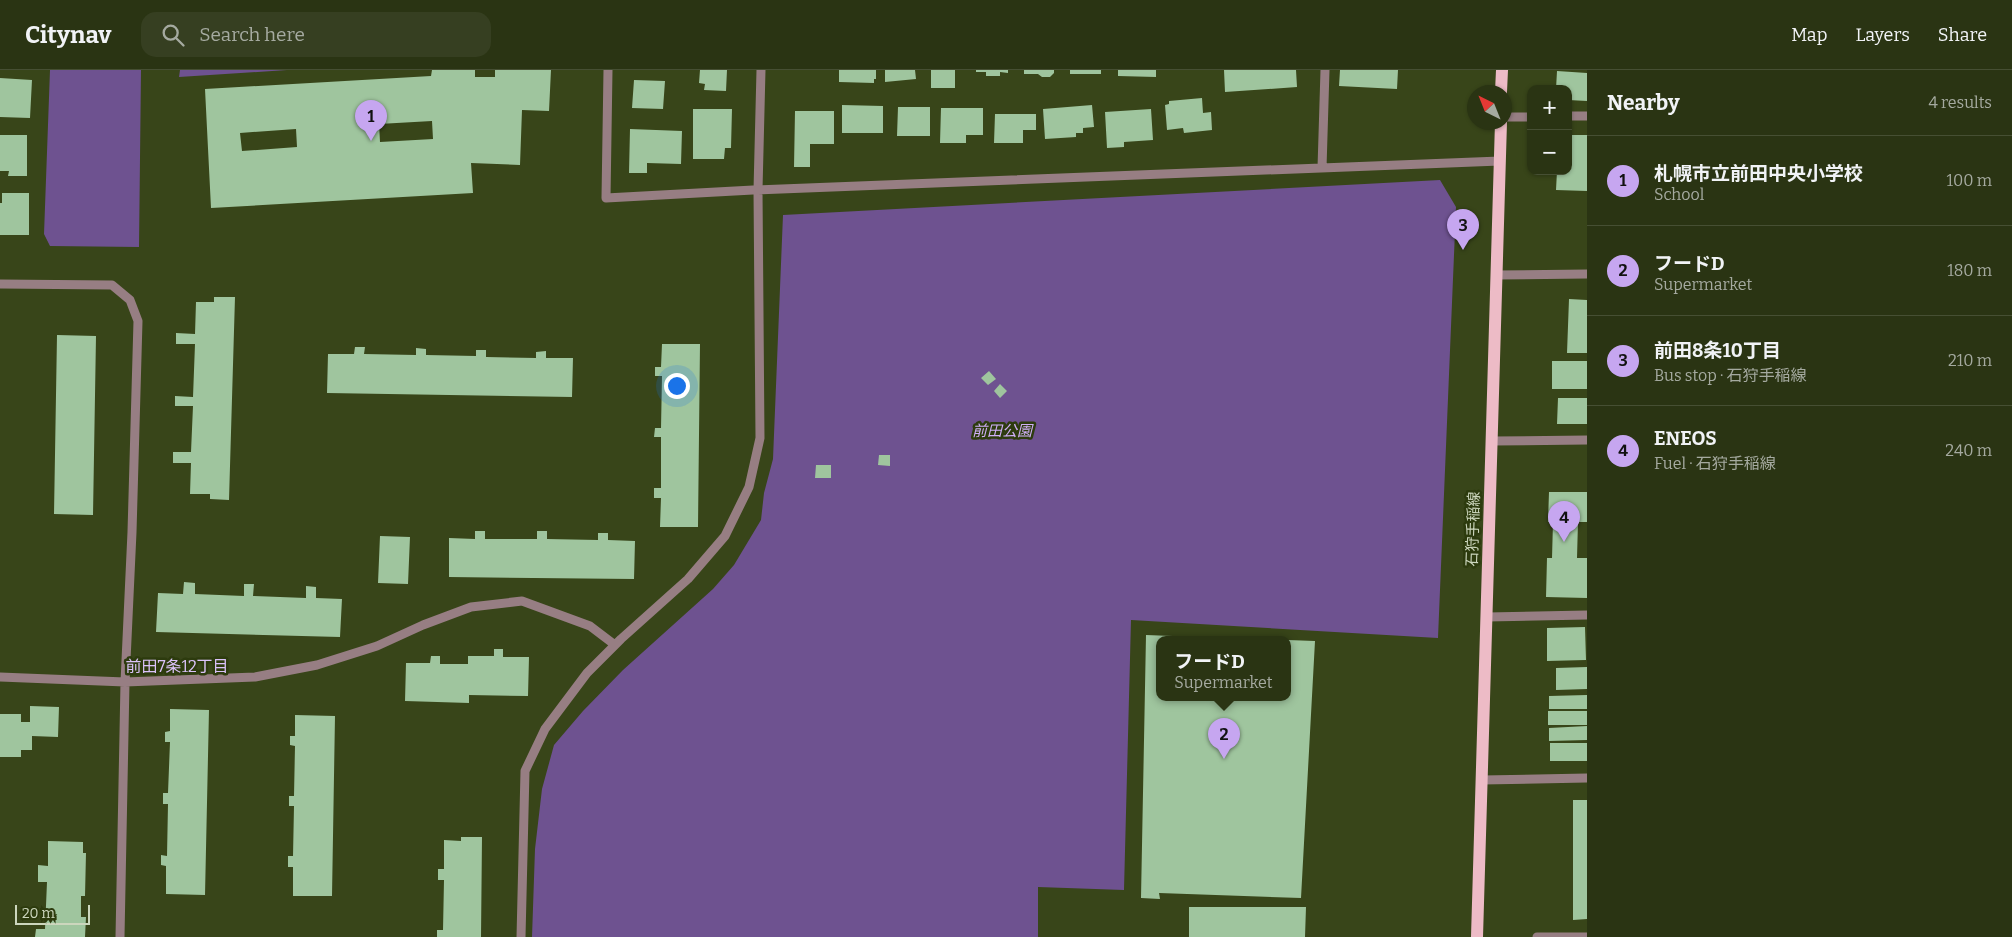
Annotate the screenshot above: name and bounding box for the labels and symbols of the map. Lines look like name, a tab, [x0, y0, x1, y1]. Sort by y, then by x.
north arrow	[1467, 85, 1512, 130]
pin: 1	[355, 100, 387, 141]
pin: 3	[1447, 209, 1479, 250]
your location	[664, 373, 690, 399]
park label: 前田公園	[972, 422, 1034, 440]
street label: 石狩手稲線	[1463, 491, 1483, 567]
pin: 4	[1548, 501, 1580, 542]
district label: 前田7条12丁目	[125, 657, 229, 676]
pin: 2	[1208, 718, 1240, 759]
scale bar	[15, 902, 90, 925]

